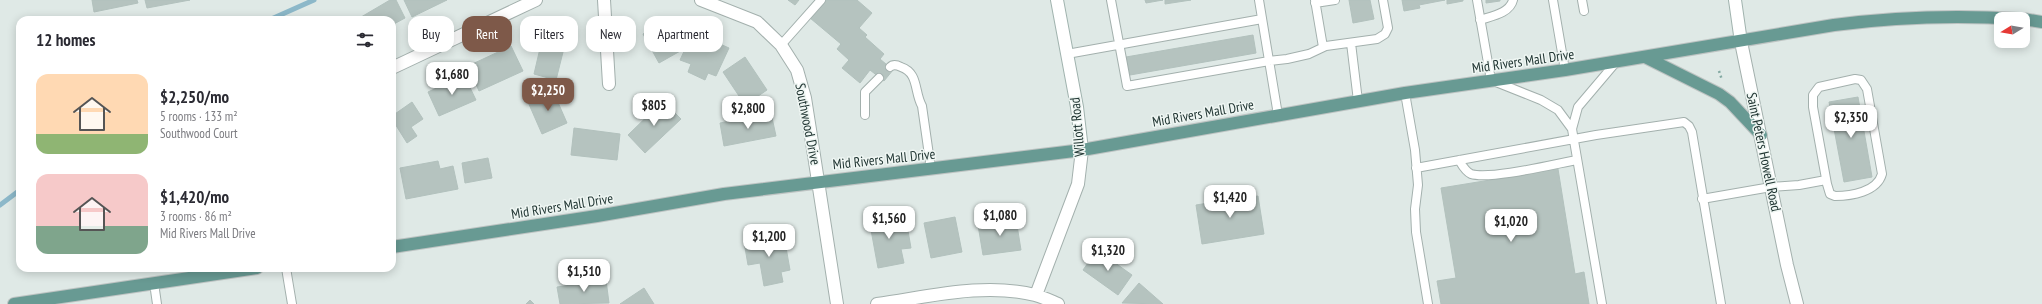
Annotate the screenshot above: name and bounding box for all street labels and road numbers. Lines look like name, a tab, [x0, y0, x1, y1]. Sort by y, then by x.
street label: Mid Rivers Mall Drive	[1471, 45, 1575, 77]
street label: Southwood Drive	[791, 82, 825, 167]
street label: Saint Peters Howell Road	[1743, 91, 1785, 213]
street label: Mid Rivers Mall Drive	[1151, 95, 1255, 131]
street label: Willott Road	[1065, 97, 1089, 157]
street label: Mid Rivers Mall Drive	[832, 145, 936, 173]
street label: Mid Rivers Mall Drive	[510, 189, 614, 223]

